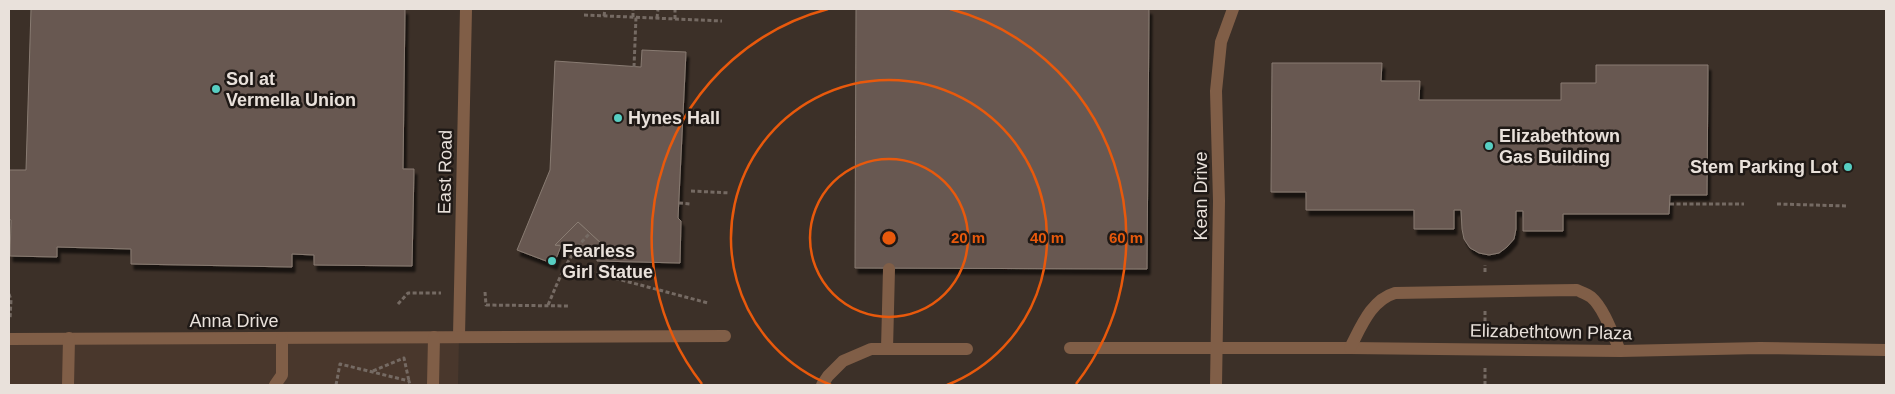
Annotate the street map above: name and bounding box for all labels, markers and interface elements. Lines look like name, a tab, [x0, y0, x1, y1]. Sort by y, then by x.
place label: Sol at Vermella Union	[226, 69, 356, 110]
marker: Sol at Vermella Union	[210, 83, 222, 95]
place label: Hynes Hall	[628, 108, 720, 128]
marker: Hynes Hall	[612, 112, 624, 124]
place label: Elizabethtown Gas Building	[1499, 126, 1620, 167]
street label: East Road	[434, 130, 456, 214]
marker: Elizabethtown Gas Building	[1483, 140, 1495, 152]
street label: Kean Drive	[1191, 151, 1211, 241]
place label: Stem Parking Lot	[1690, 157, 1838, 177]
marker: Stem Parking Lot	[1842, 161, 1854, 173]
centre of rings	[880, 229, 898, 247]
text: 20 m	[951, 229, 985, 246]
text: 40 m	[1030, 229, 1064, 246]
text: 60 m	[1109, 229, 1143, 246]
place label: Fearless Girl Statue	[562, 241, 653, 282]
marker: Fearless Girl Statue	[546, 255, 558, 267]
street label: Anna Drive	[189, 311, 279, 331]
street label: Elizabethtown Plaza	[1470, 321, 1633, 343]

